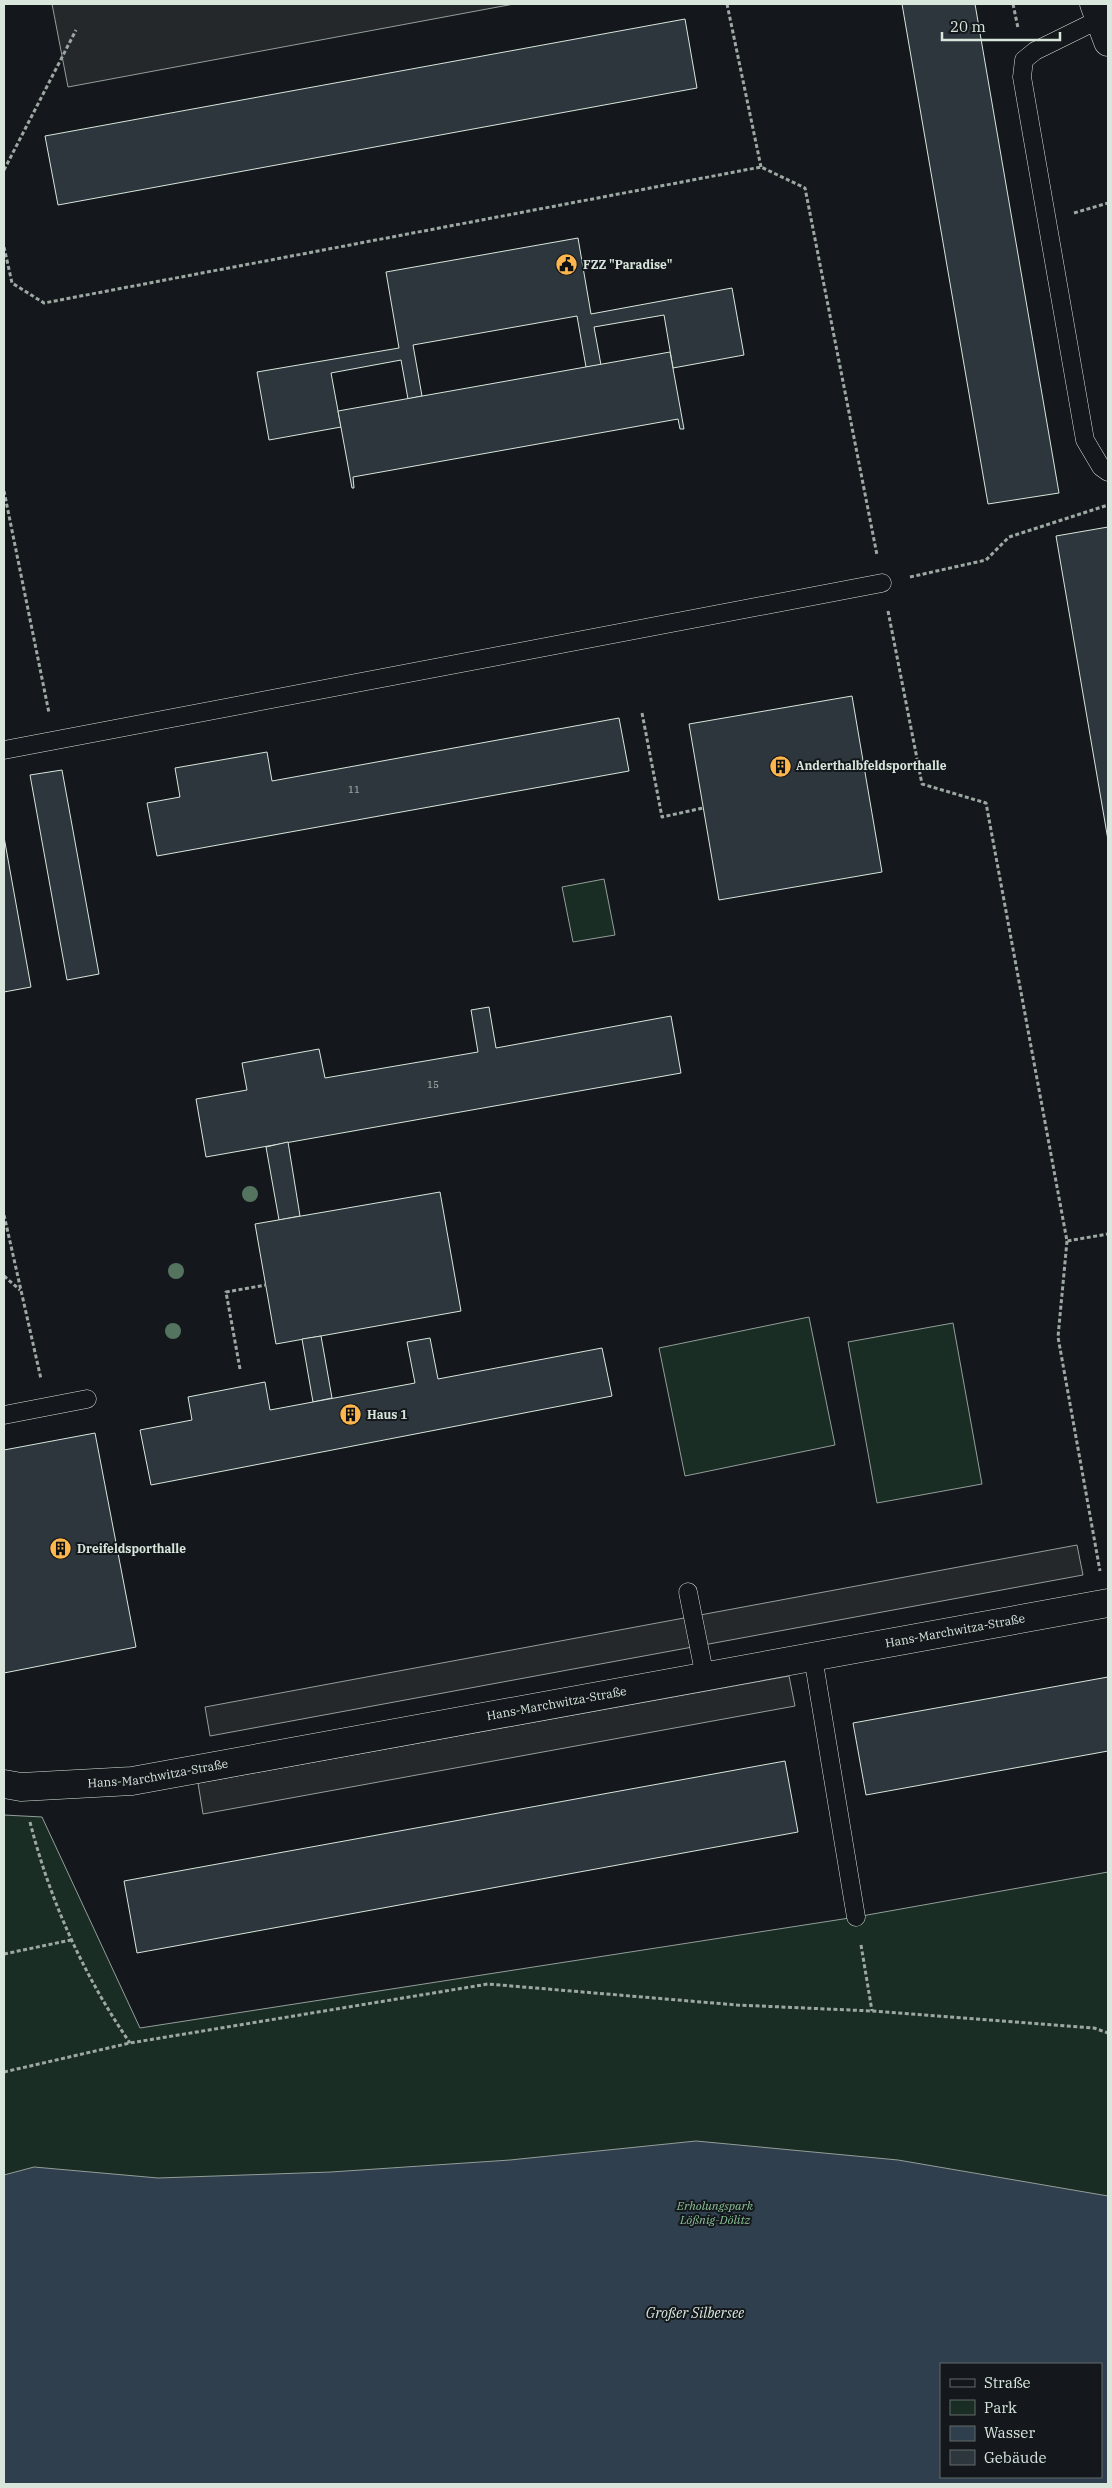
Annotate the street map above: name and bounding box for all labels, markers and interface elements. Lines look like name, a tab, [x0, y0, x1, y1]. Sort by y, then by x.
scale bar	[942, 10, 1060, 42]
text: 20 m	[950, 17, 986, 36]
public building icon: FZZ "Paradise"	[555, 253, 579, 277]
place label: FZZ "Paradise"	[583, 257, 672, 272]
building icon: Anderthalbfeldsporthalle	[768, 754, 792, 778]
place label: Anderthalbfeldsporthalle	[796, 758, 947, 773]
house number: 11	[348, 783, 360, 796]
house number: 15	[427, 1078, 439, 1091]
building icon: Haus 1	[339, 1403, 363, 1427]
place label: Haus 1	[367, 1407, 407, 1422]
building icon: Dreifeldsporthalle	[49, 1537, 73, 1561]
place label: Dreifeldsporthalle	[77, 1541, 186, 1556]
street label: Hans-Marchwitza-Straße	[884, 1610, 1026, 1651]
street label: Hans-Marchwitza-Straße	[485, 1683, 628, 1723]
street label: Hans-Marchwitza-Straße	[87, 1756, 229, 1790]
park label: Erholungspark Lößnig-Dölitz	[676, 2198, 754, 2227]
water label: Großer Silbersee	[646, 2304, 745, 2322]
legend	[940, 2363, 1102, 2478]
text: Straße	[984, 2373, 1031, 2392]
text: Park	[984, 2398, 1017, 2417]
text: Wasser	[984, 2423, 1035, 2442]
text: Gebäude	[984, 2448, 1047, 2467]

